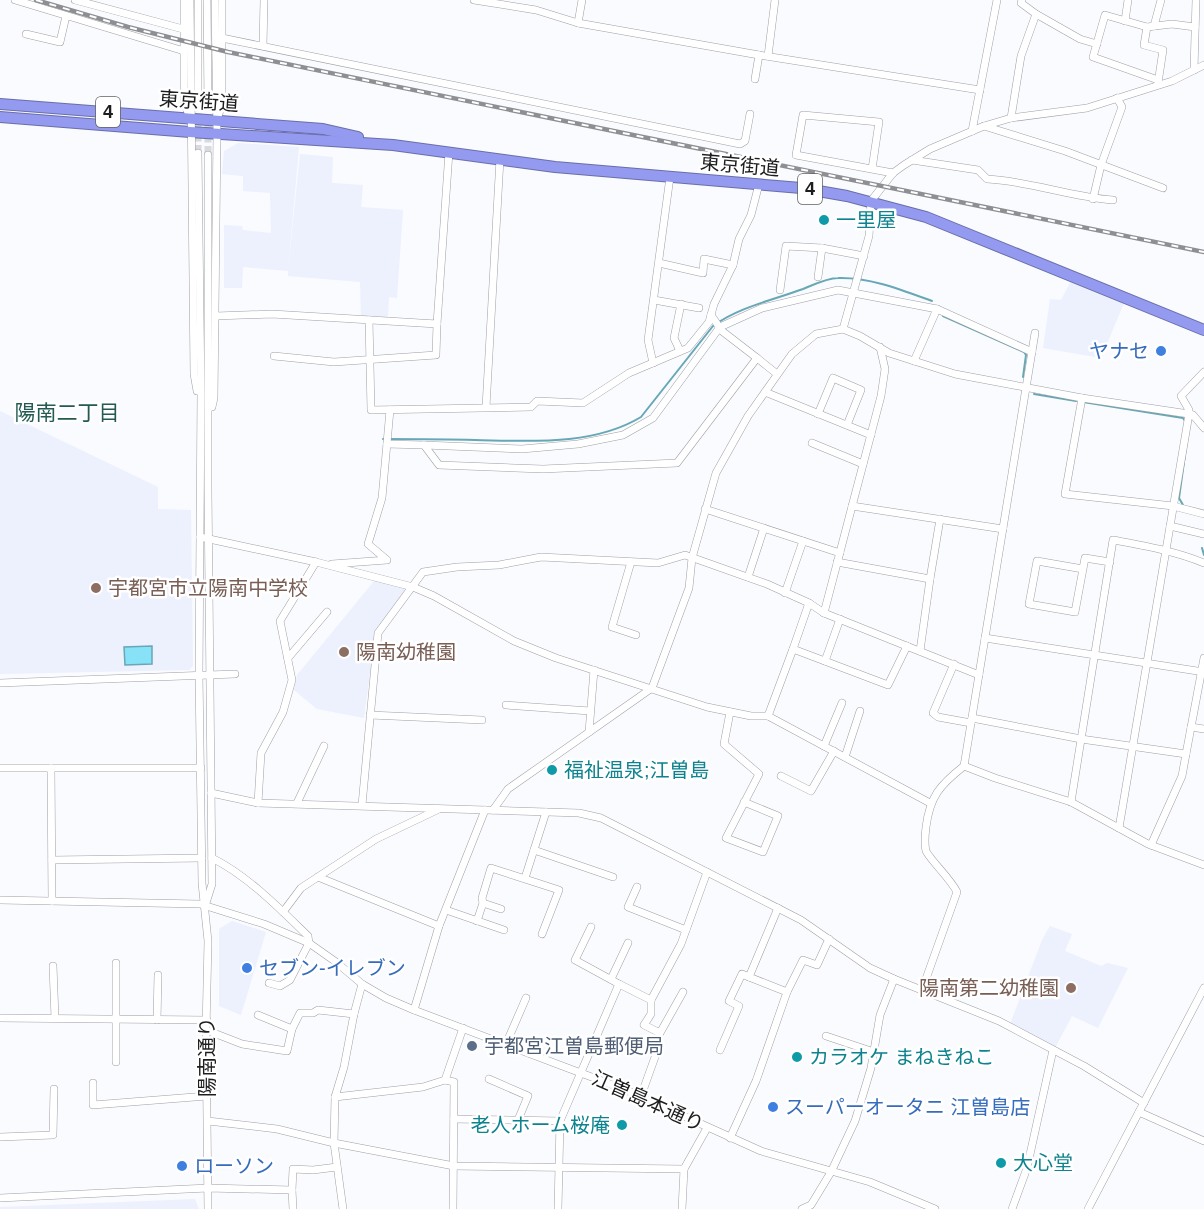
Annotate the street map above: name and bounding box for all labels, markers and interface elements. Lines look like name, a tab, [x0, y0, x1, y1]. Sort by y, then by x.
street label: 東京街道	[158, 87, 240, 115]
road number: 4	[96, 97, 120, 127]
street label: 東京街道	[699, 151, 781, 179]
road number: 4	[798, 174, 822, 204]
place label: 一里屋	[836, 209, 896, 231]
marker: 一里屋	[817, 213, 831, 227]
place label: ヤナセ	[1089, 340, 1149, 362]
marker: ヤナセ	[1154, 344, 1168, 358]
district label: 陽南二丁目	[15, 401, 120, 424]
place label: 宇都宮市立陽南中学校	[108, 577, 308, 599]
marker: 宇都宮市立陽南中学校	[89, 581, 103, 595]
place label: 陽南幼稚園	[356, 641, 456, 663]
marker: 陽南幼稚園	[337, 645, 351, 659]
place label: 福祉温泉;江曽島	[564, 759, 710, 781]
marker: 福祉温泉;江曽島	[545, 763, 559, 777]
place label: セブン-イレブン	[259, 957, 406, 979]
marker: セブン-イレブン	[240, 961, 254, 975]
place label: 陽南第二幼稚園	[919, 977, 1059, 999]
marker: 陽南第二幼稚園	[1064, 981, 1078, 995]
street label: 陽南通り	[196, 1017, 218, 1097]
place label: 宇都宮江曽島郵便局	[484, 1035, 664, 1057]
marker: 宇都宮江曽島郵便局	[465, 1039, 479, 1053]
place label: カラオケ まねきねこ	[809, 1046, 995, 1068]
marker: カラオケ まねきねこ	[790, 1050, 804, 1064]
street label: 江曽島本通り	[589, 1067, 707, 1135]
place label: スーパーオータニ 江曽島店	[785, 1096, 1030, 1118]
marker: スーパーオータニ 江曽島店	[766, 1100, 780, 1114]
place label: 老人ホーム桜庵	[471, 1114, 610, 1136]
marker: 老人ホーム桜庵	[615, 1118, 629, 1132]
place label: 大心堂	[1013, 1152, 1073, 1174]
place label: ローソン	[194, 1155, 274, 1177]
marker: 大心堂	[994, 1156, 1008, 1170]
marker: ローソン	[175, 1159, 189, 1173]

